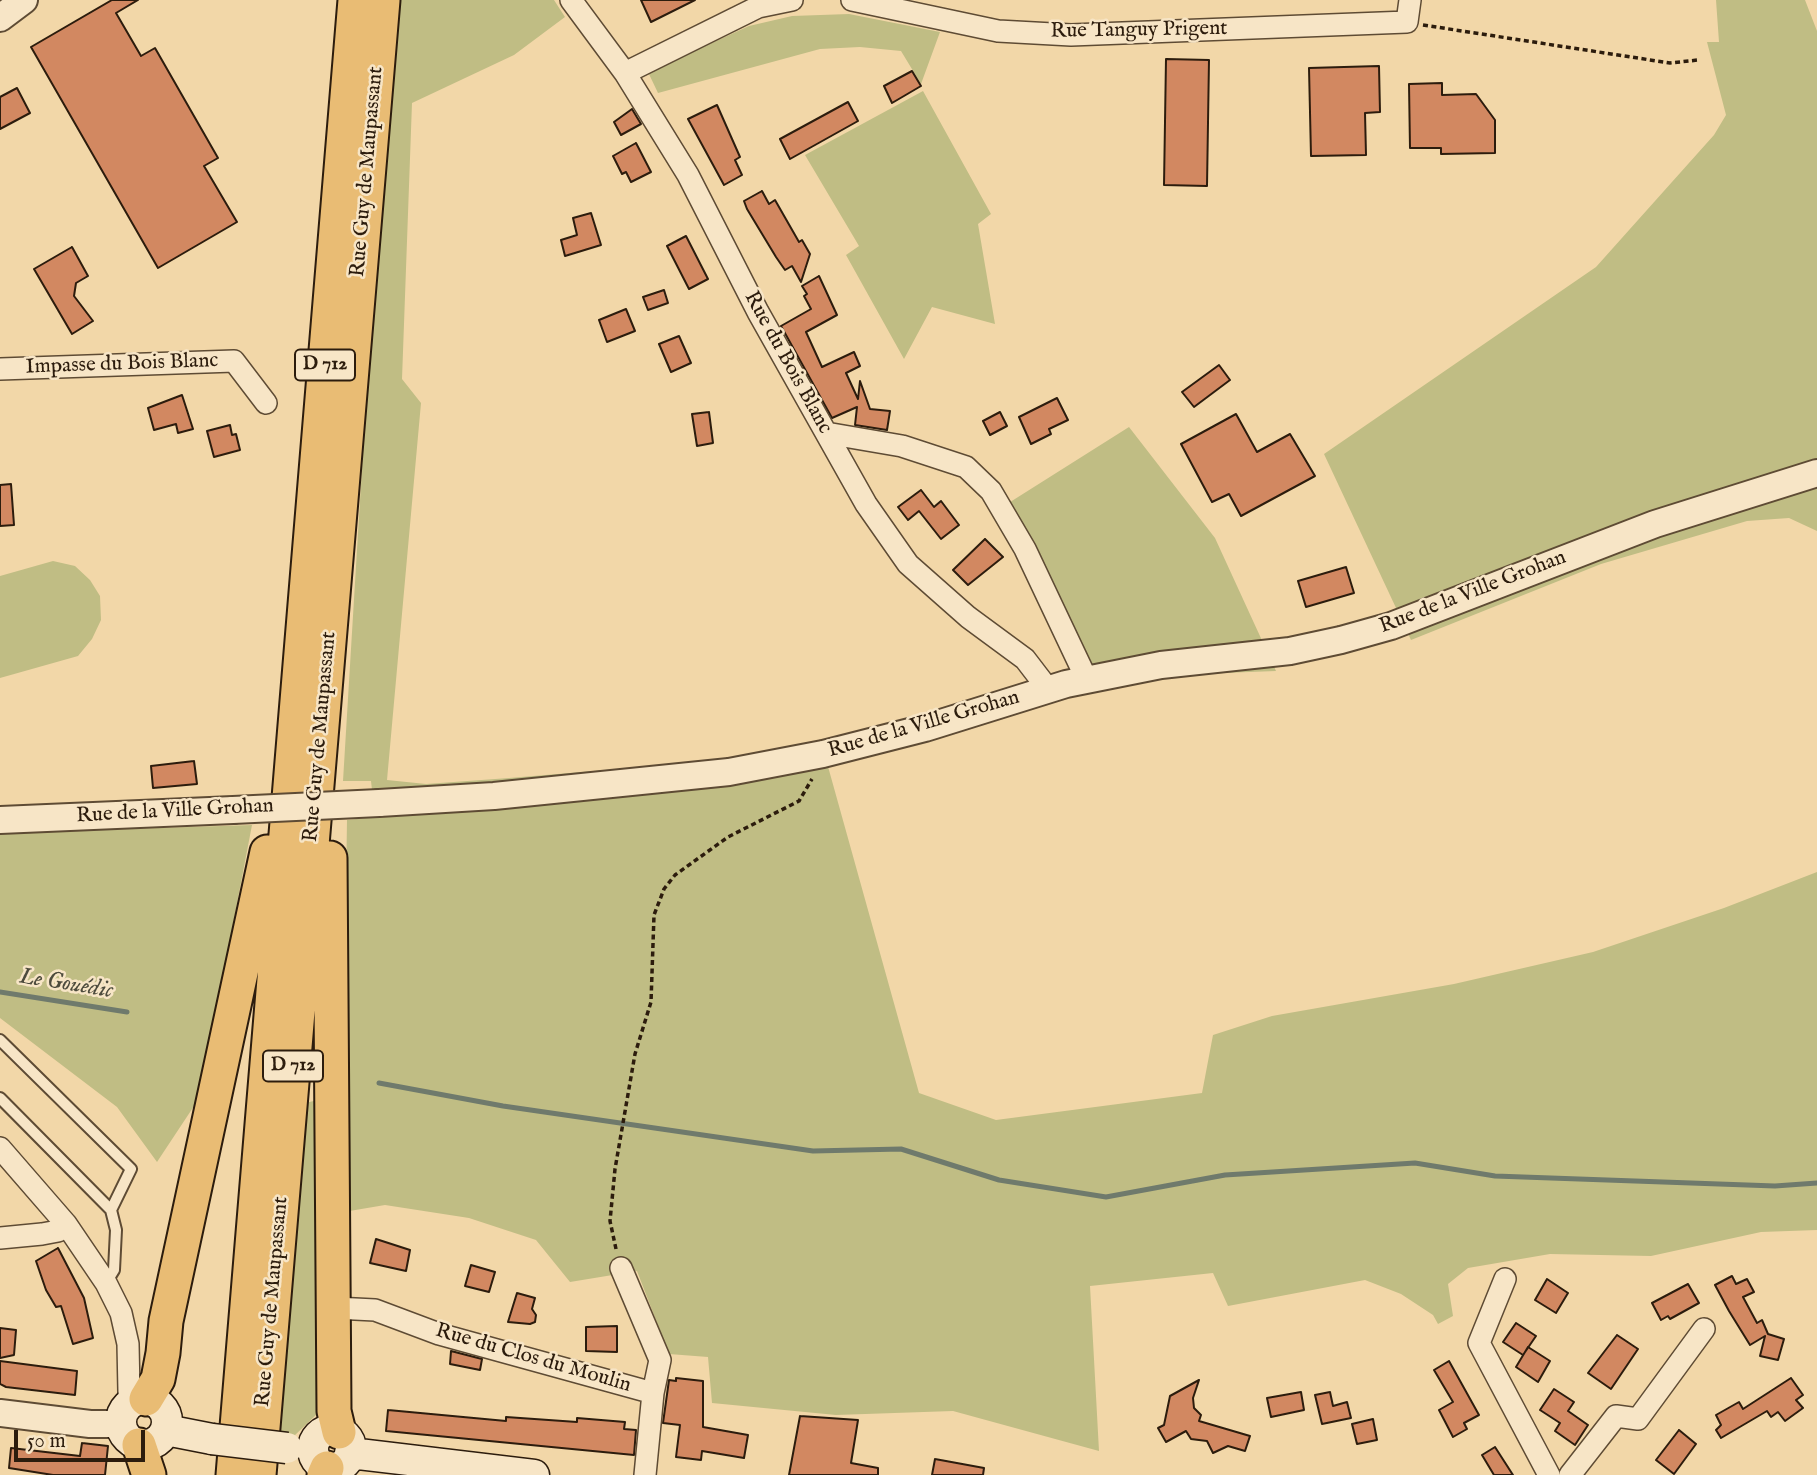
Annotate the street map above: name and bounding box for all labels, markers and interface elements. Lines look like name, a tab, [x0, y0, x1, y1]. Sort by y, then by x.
street label: Rue Tanguy Prigent	[1050, 17, 1228, 45]
street label: Rue Guy de Maupassant	[346, 66, 390, 278]
street label: Rue du Bois Blanc	[737, 287, 837, 439]
street label: Impasse du Bois Blanc	[25, 349, 219, 381]
road number: D 712	[295, 350, 355, 380]
street label: Rue de la Ville Grohan	[1376, 546, 1570, 640]
street label: Rue Guy de Maupassant	[299, 631, 343, 843]
street label: Rue de la Ville Grohan	[825, 686, 1023, 764]
street label: Rue de la Ville Grohan	[76, 794, 274, 830]
water label: Le Gouédic	[17, 964, 115, 1006]
road number: D 712	[263, 1050, 323, 1082]
street label: Rue Guy de Maupassant	[251, 1196, 295, 1408]
street label: Rue du Clos du Moulin	[432, 1319, 634, 1399]
scale bar	[18, 1416, 149, 1460]
text: 50 m	[27, 1428, 66, 1455]

